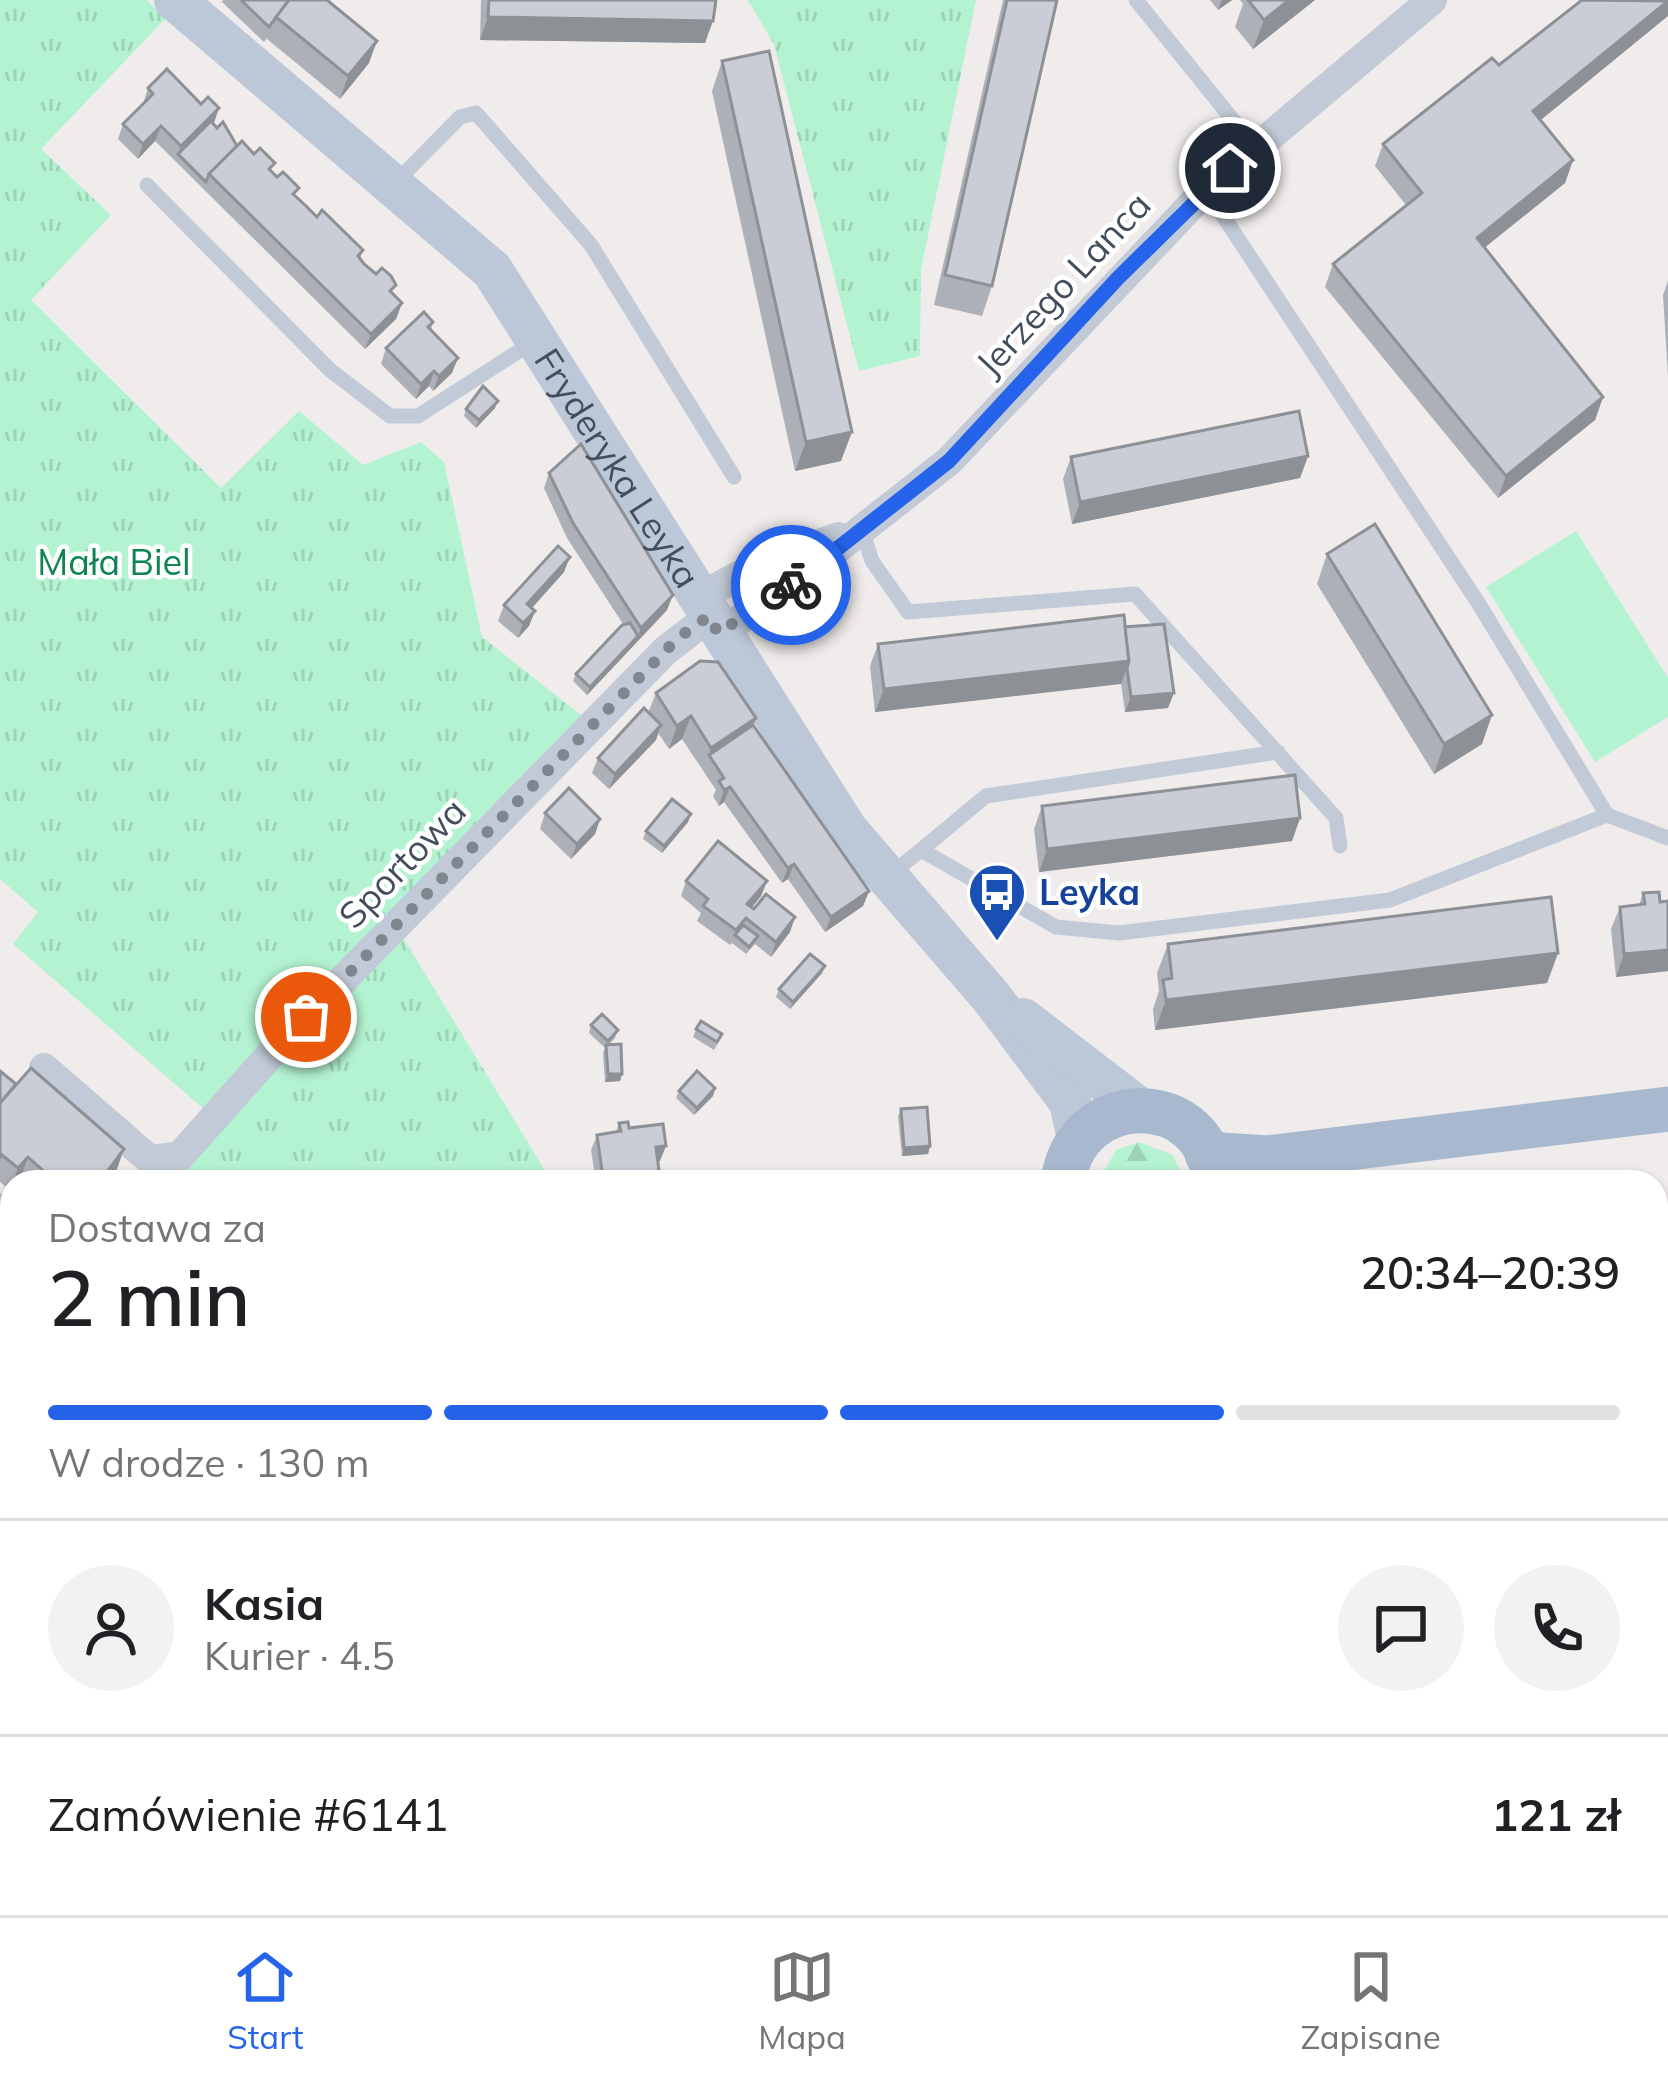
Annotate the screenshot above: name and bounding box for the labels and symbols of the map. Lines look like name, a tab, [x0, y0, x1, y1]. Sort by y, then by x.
pin	[1179, 117, 1281, 219]
street label: Jerzego Lanca	[966, 182, 1159, 385]
street label: Fryderyka Leyka	[525, 340, 711, 596]
courier	[731, 525, 851, 645]
park label: Mała Biel	[37, 539, 191, 584]
street label: Sportowa	[329, 788, 475, 937]
bus stop icon: Leyka	[966, 861, 1028, 943]
place label: Leyka	[1039, 869, 1140, 914]
pin	[255, 966, 357, 1068]

